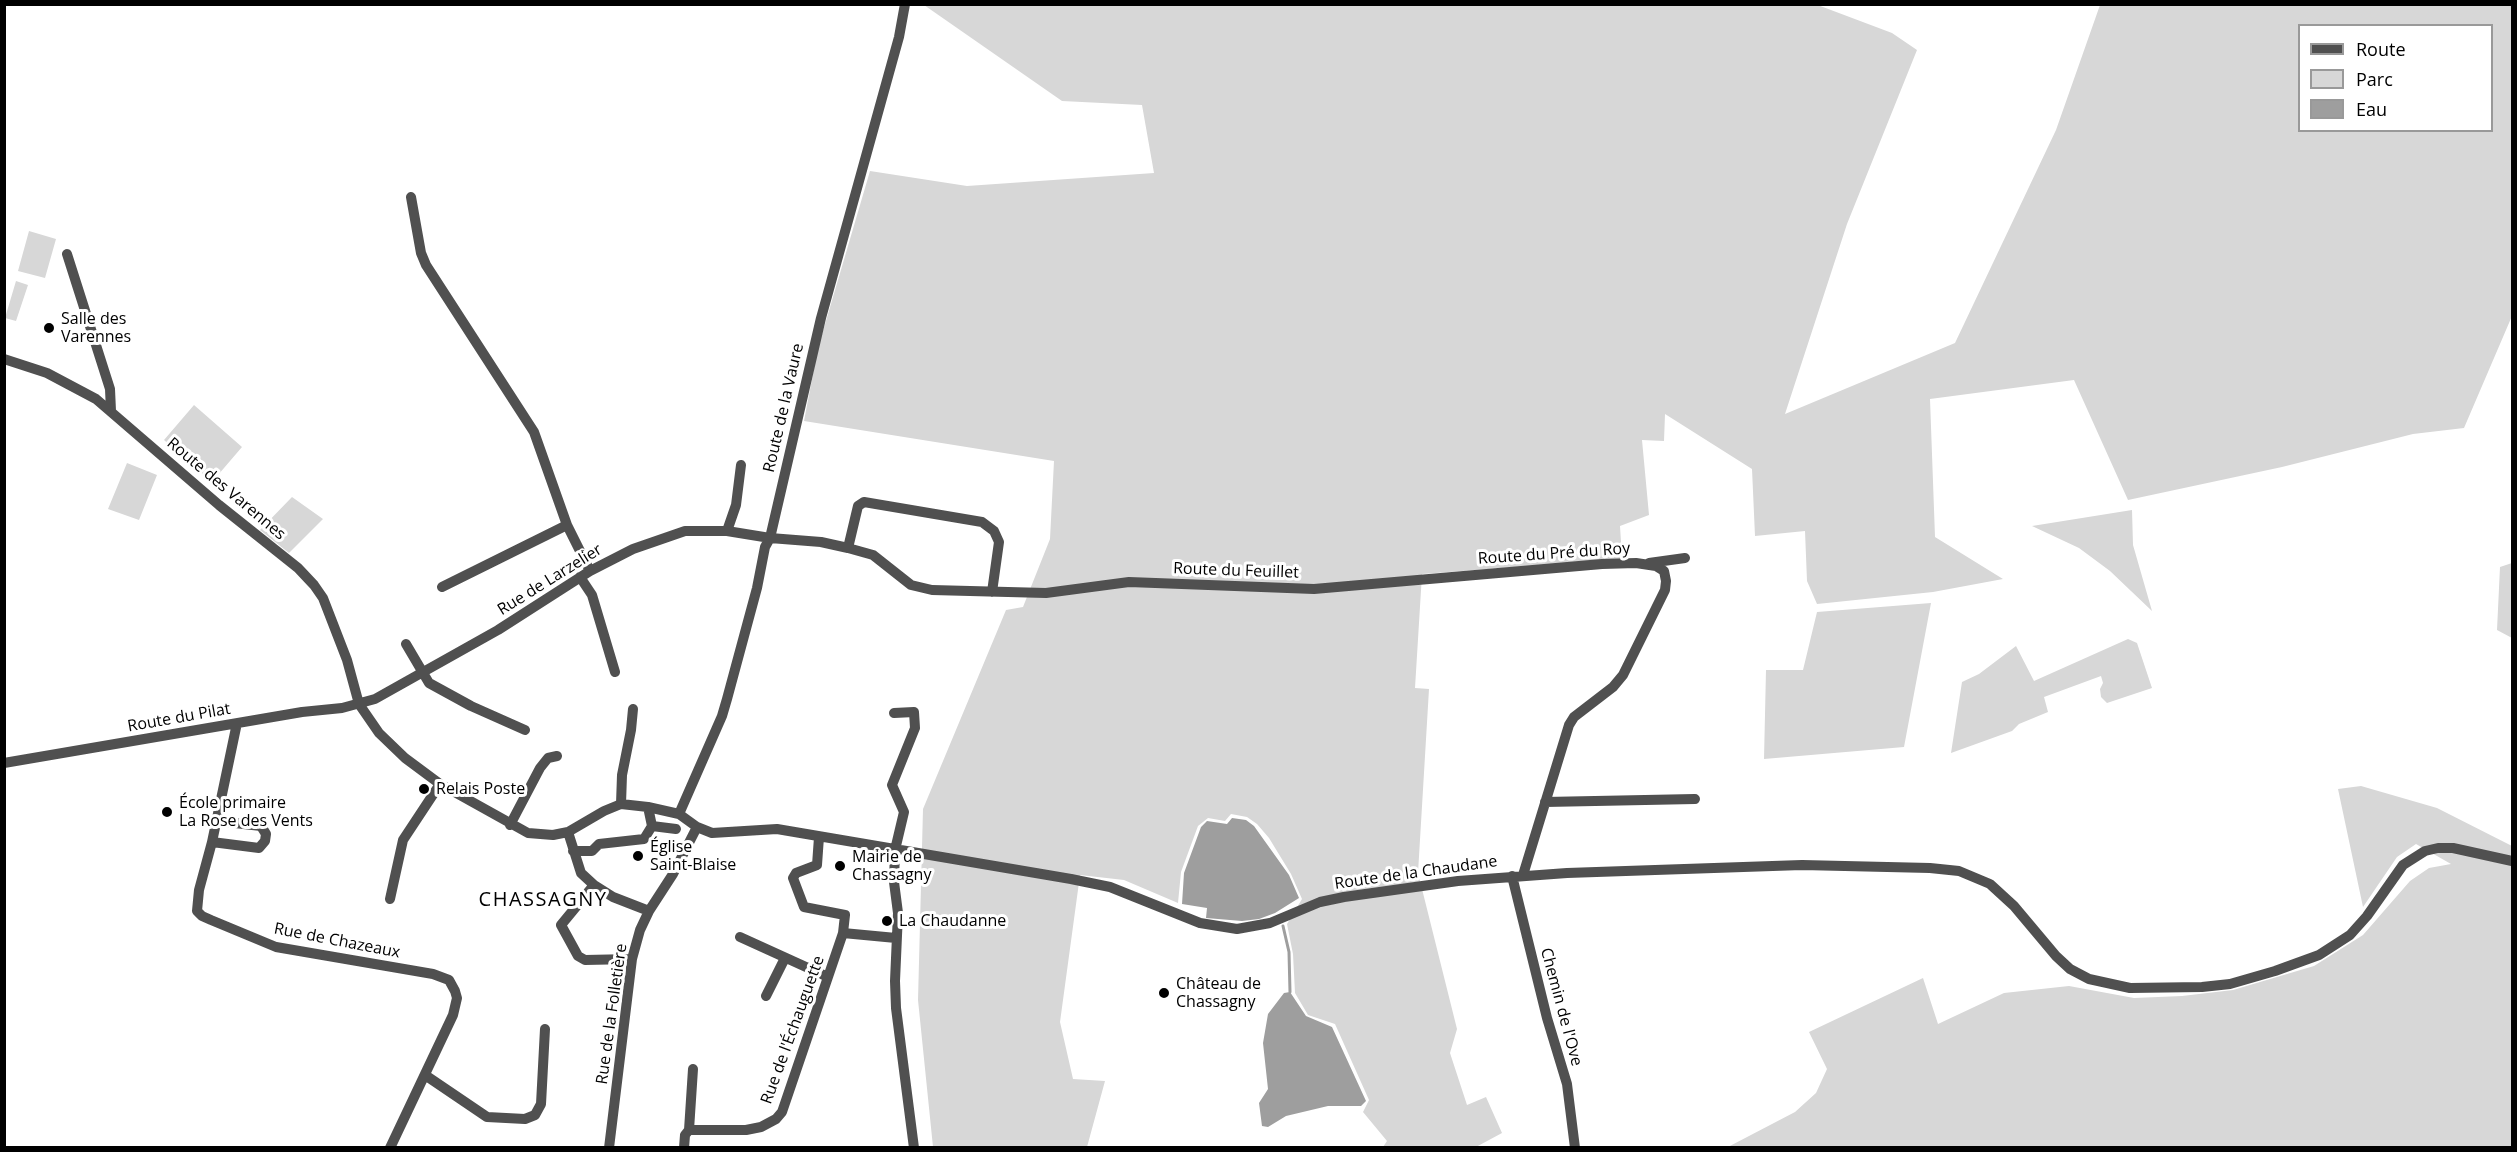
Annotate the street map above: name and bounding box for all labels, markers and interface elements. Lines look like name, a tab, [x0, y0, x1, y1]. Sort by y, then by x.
legend	[2298, 24, 2493, 132]
text: Route	[2356, 37, 2406, 61]
text: Parc	[2356, 67, 2393, 91]
text: Eau	[2356, 97, 2387, 121]
place label: Salle des Varennes	[61, 309, 131, 347]
marker: Salle des Varennes	[42, 321, 56, 335]
street label: Route de la Vaure	[760, 342, 808, 474]
street label: Route des Varennes	[163, 434, 289, 544]
street label: Route du Pré du Roy	[1477, 539, 1631, 569]
street label: Rue de Larzelier	[494, 540, 606, 620]
street label: Route du Feuillet	[1173, 559, 1299, 583]
street label: Route du Pilat	[126, 699, 232, 737]
place label: Relais Poste	[436, 779, 525, 799]
marker: Relais Poste	[417, 782, 431, 796]
place label: École primaire La Rose des Vents	[179, 793, 313, 831]
marker: École primaire La Rose des Vents	[160, 805, 174, 819]
place label: Église Saint-Blaise	[650, 837, 736, 875]
place label: Mairie de Chassagny	[852, 847, 931, 885]
marker: Église Saint-Blaise	[631, 849, 645, 863]
street label: Route de la Chaudane	[1333, 852, 1499, 894]
marker: Mairie de Chassagny	[833, 859, 847, 873]
district label: CHASSAGNY	[479, 888, 607, 912]
place label: La Chaudanne	[899, 911, 1006, 931]
marker: La Chaudanne	[880, 914, 894, 928]
street label: Rue de Chazeaux	[272, 919, 402, 963]
street label: Rue de la Folletière	[593, 942, 631, 1086]
street label: Chemin de l'Ove	[1536, 946, 1586, 1068]
street label: Rue de l'Échauguette	[757, 953, 829, 1107]
place label: Château de Chassagny	[1176, 974, 1261, 1012]
marker: Château de Chassagny	[1157, 986, 1171, 1000]

